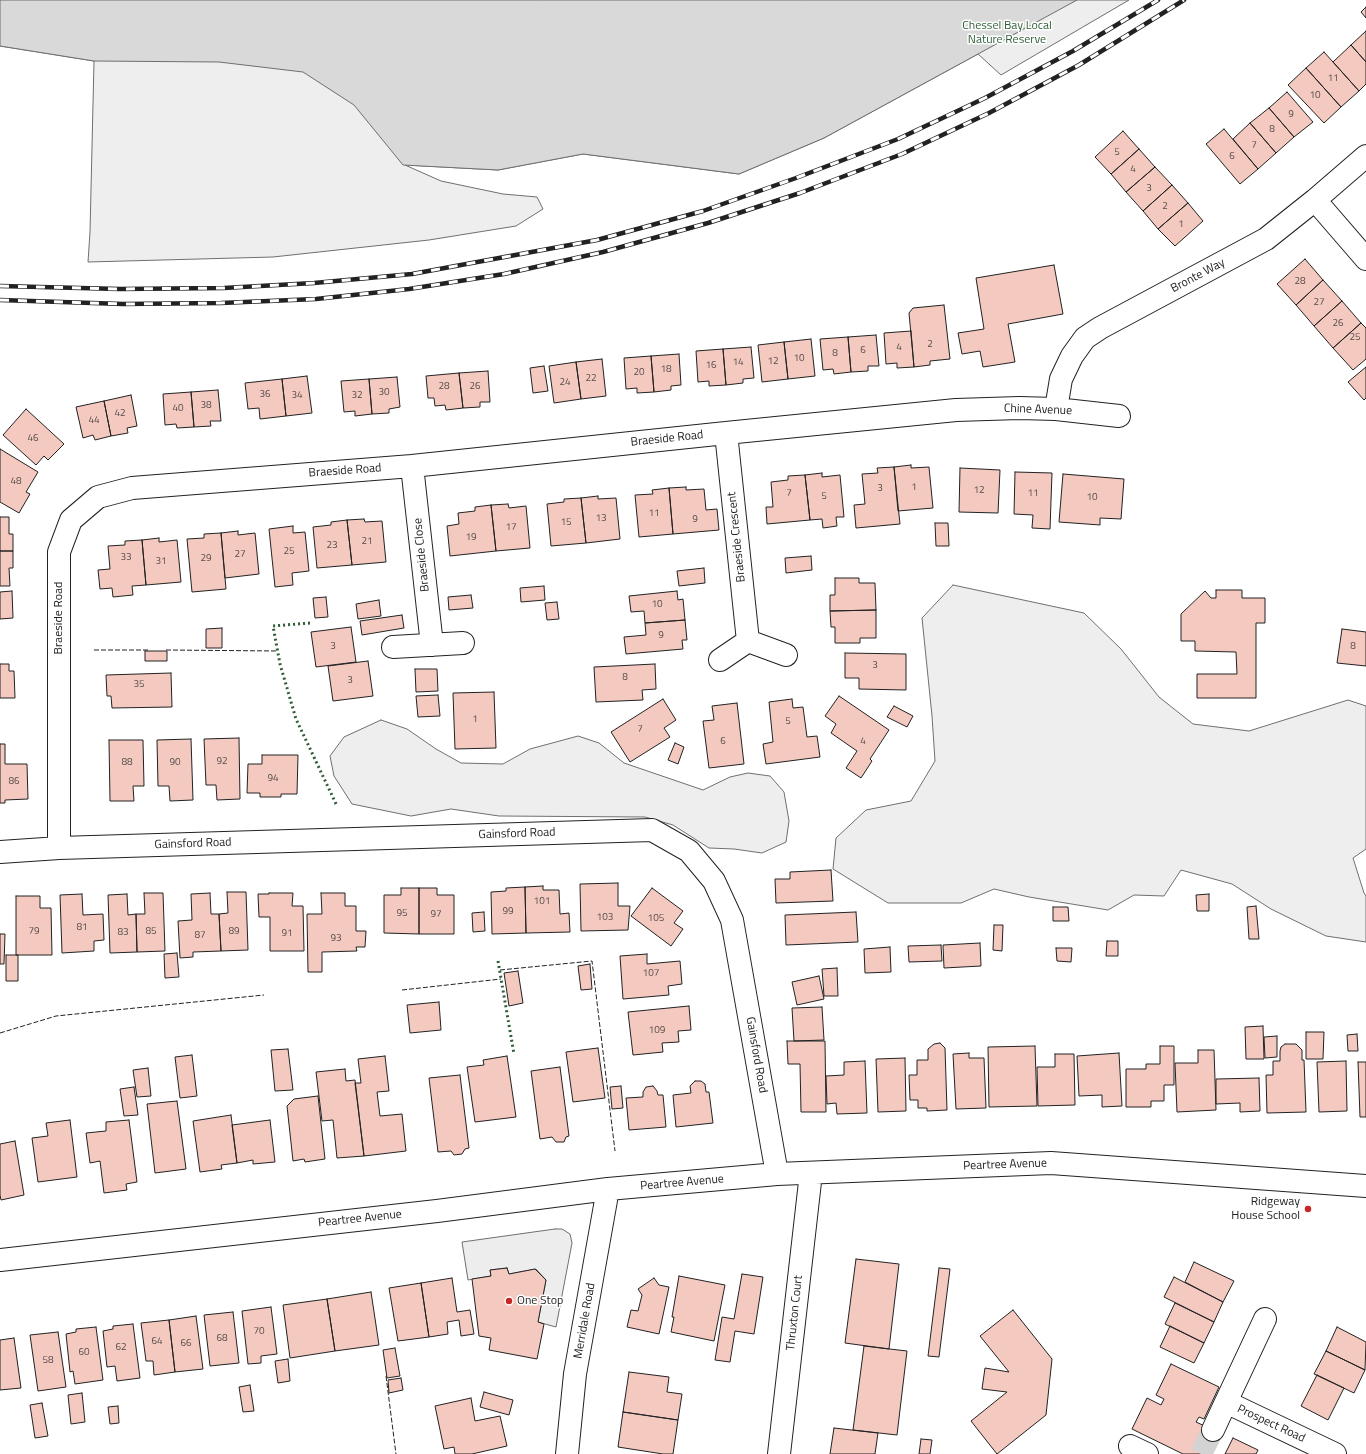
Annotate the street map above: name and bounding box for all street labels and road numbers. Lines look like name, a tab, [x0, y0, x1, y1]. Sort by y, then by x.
street label: Bronte Way	[1168, 256, 1228, 296]
street label: Chine Avenue	[1004, 402, 1072, 418]
street label: Braeside Road	[630, 428, 704, 450]
street label: Braeside Road	[308, 461, 382, 481]
street label: Braeside Crescent	[725, 491, 749, 583]
street label: Braeside Close	[411, 517, 433, 593]
street label: Braeside Road	[52, 582, 66, 654]
street label: Gainsford Road	[478, 825, 556, 843]
street label: Gainsford Road	[154, 835, 232, 853]
street label: Gainsford Road	[742, 1016, 770, 1094]
street label: Peartree Avenue	[963, 1156, 1047, 1174]
street label: Peartree Avenue	[640, 1172, 724, 1194]
street label: Peartree Avenue	[318, 1207, 402, 1231]
street label: Thruxton Court	[784, 1275, 806, 1351]
street label: Merridale Road	[571, 1282, 599, 1360]
street label: Prospect Road	[1235, 1402, 1307, 1446]

